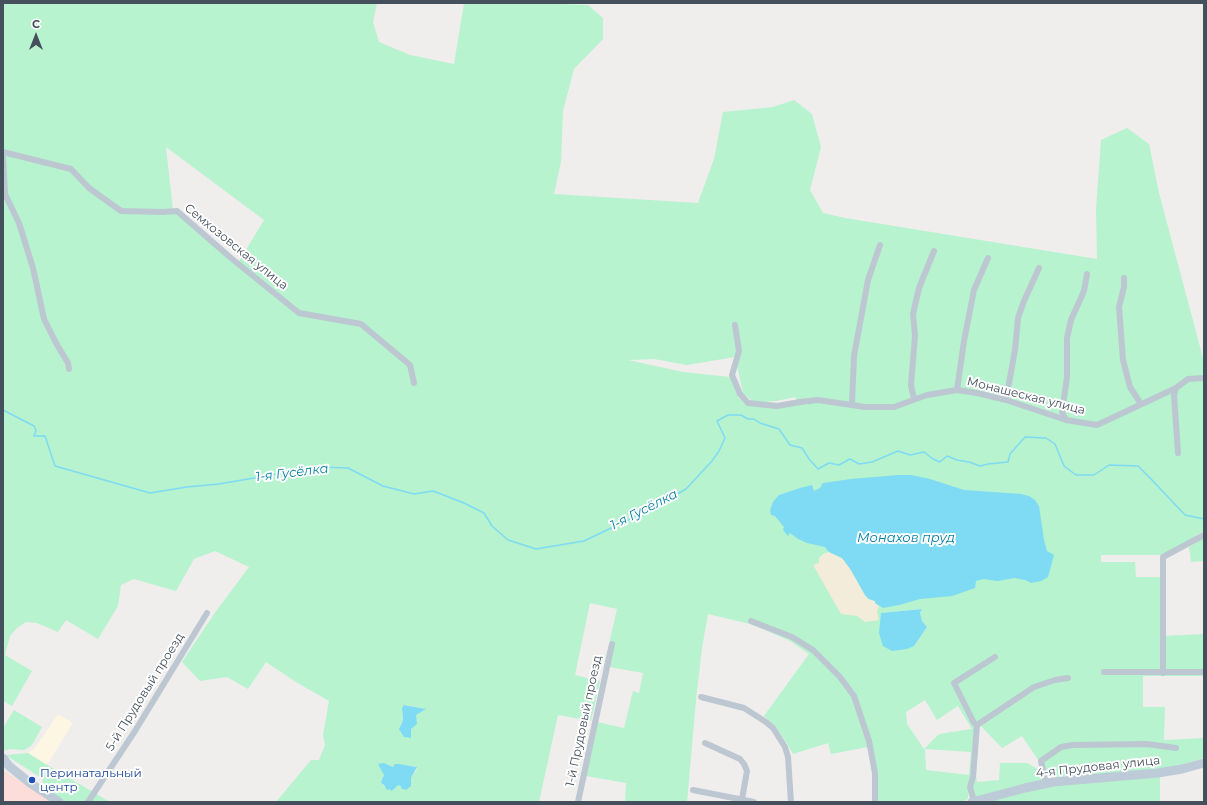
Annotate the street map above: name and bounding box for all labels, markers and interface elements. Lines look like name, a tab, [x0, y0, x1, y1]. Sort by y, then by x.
north arrow	[16, 16, 56, 56]
text: С	[32, 17, 40, 31]
street label: Семхозовская улица	[181, 201, 291, 293]
street label: Монашеская улица	[965, 374, 1087, 418]
water label: 1-я Гусёлка	[255, 461, 329, 485]
water label: 1-я Гусёлка	[608, 486, 680, 534]
water label: Монахов пруд	[857, 530, 955, 546]
street label: 5-й Прудовый проезд	[103, 630, 187, 754]
street label: 1-й Прудовый проезд	[563, 654, 605, 788]
street label: 4-я Прудовая улица	[1035, 753, 1161, 781]
place label: Перинатальный центр	[40, 766, 142, 794]
marker: Перинатальный центр	[27, 775, 37, 785]

